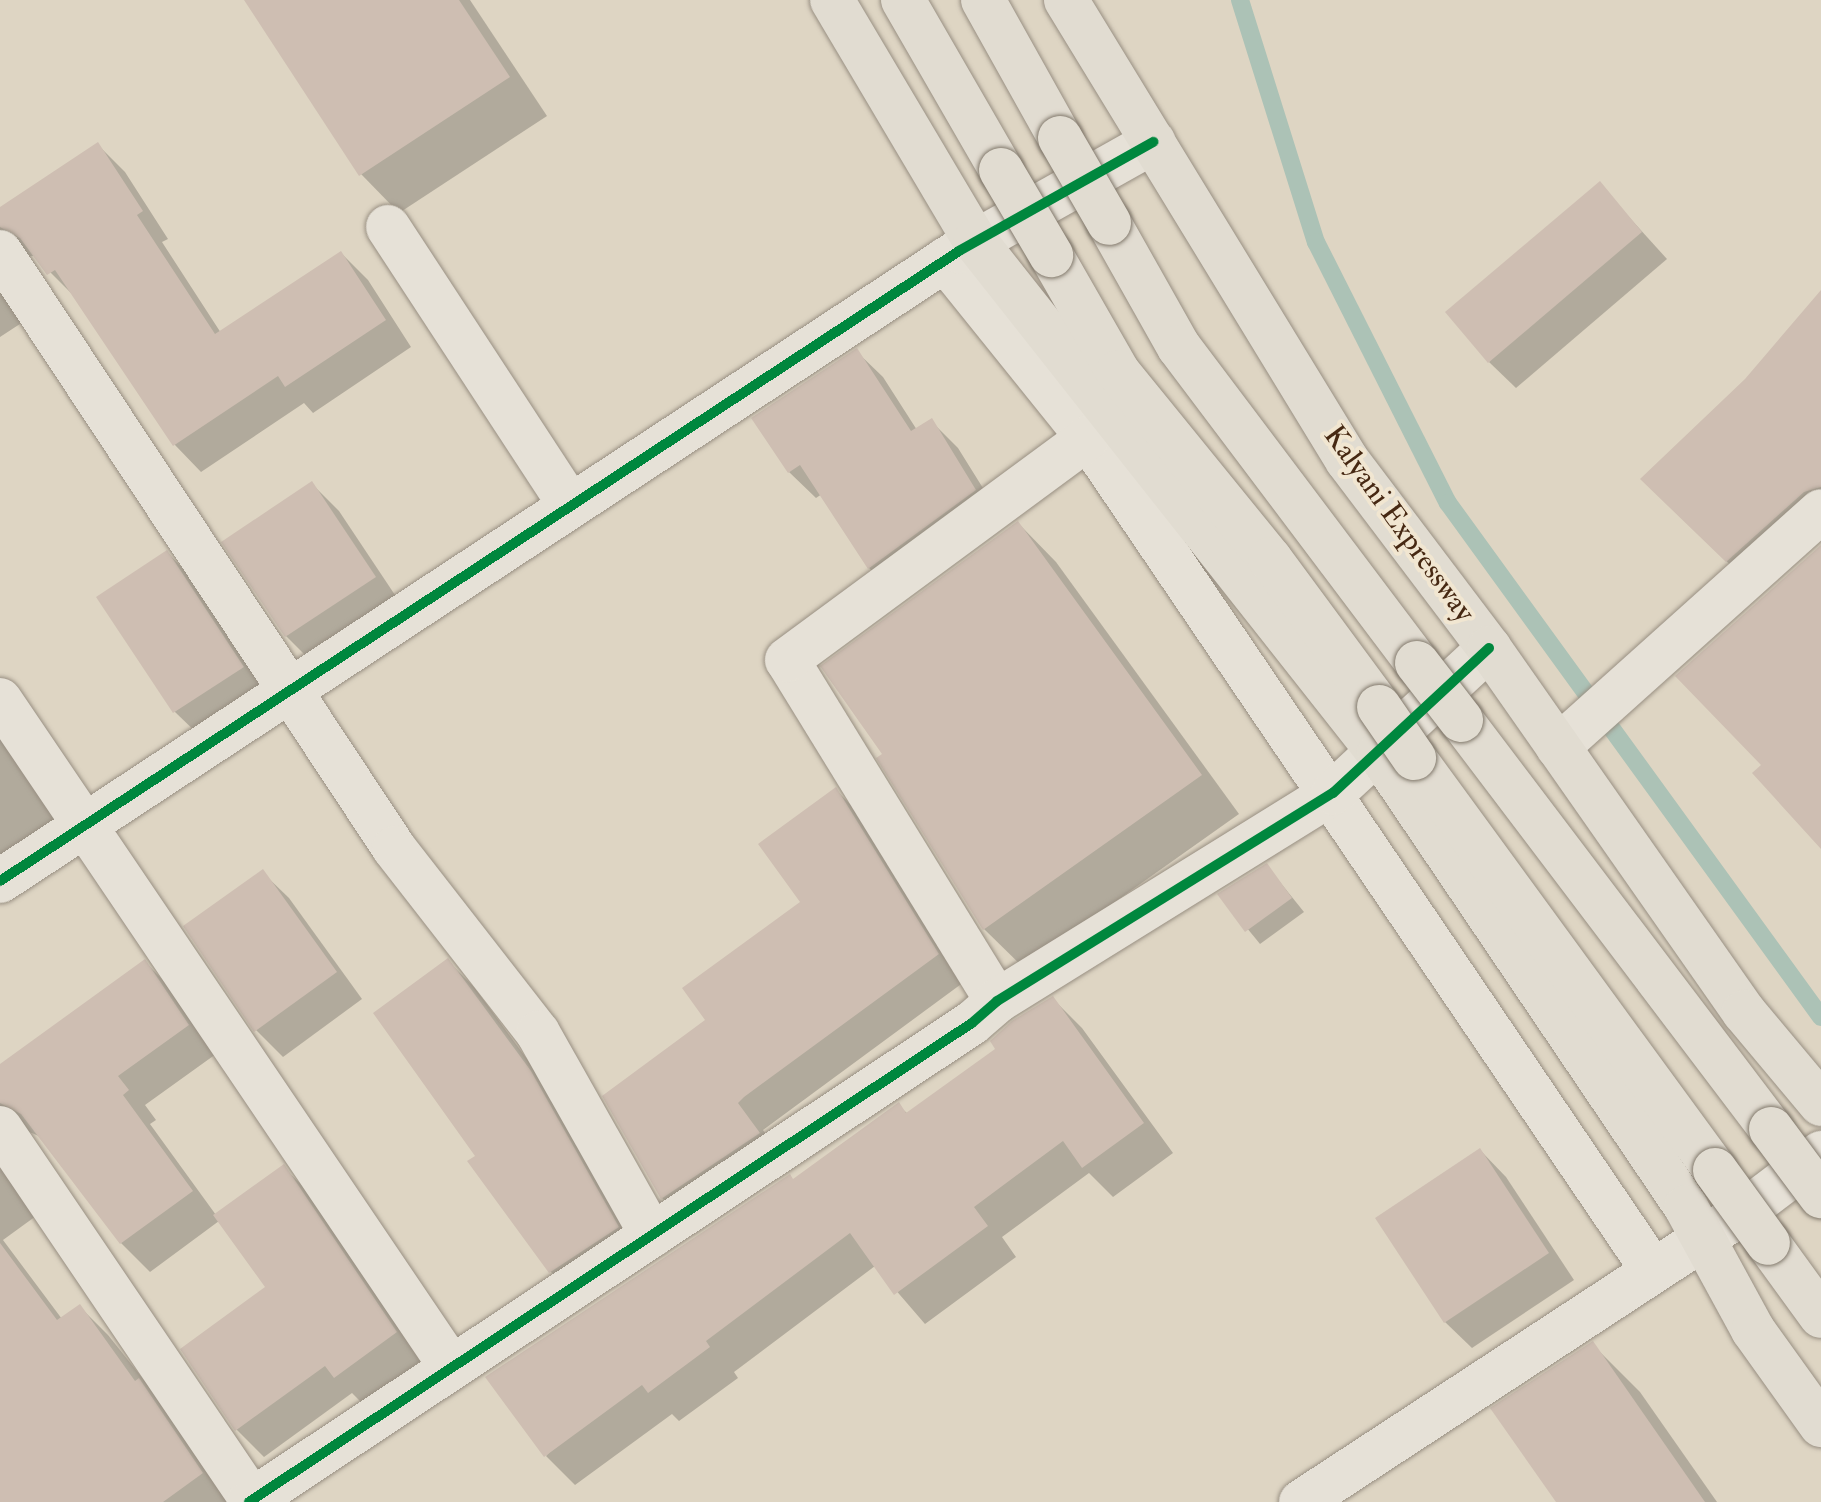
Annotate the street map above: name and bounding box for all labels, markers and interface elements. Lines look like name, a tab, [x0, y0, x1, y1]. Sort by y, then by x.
street label: Kalyani Expressway	[1316, 419, 1482, 629]

